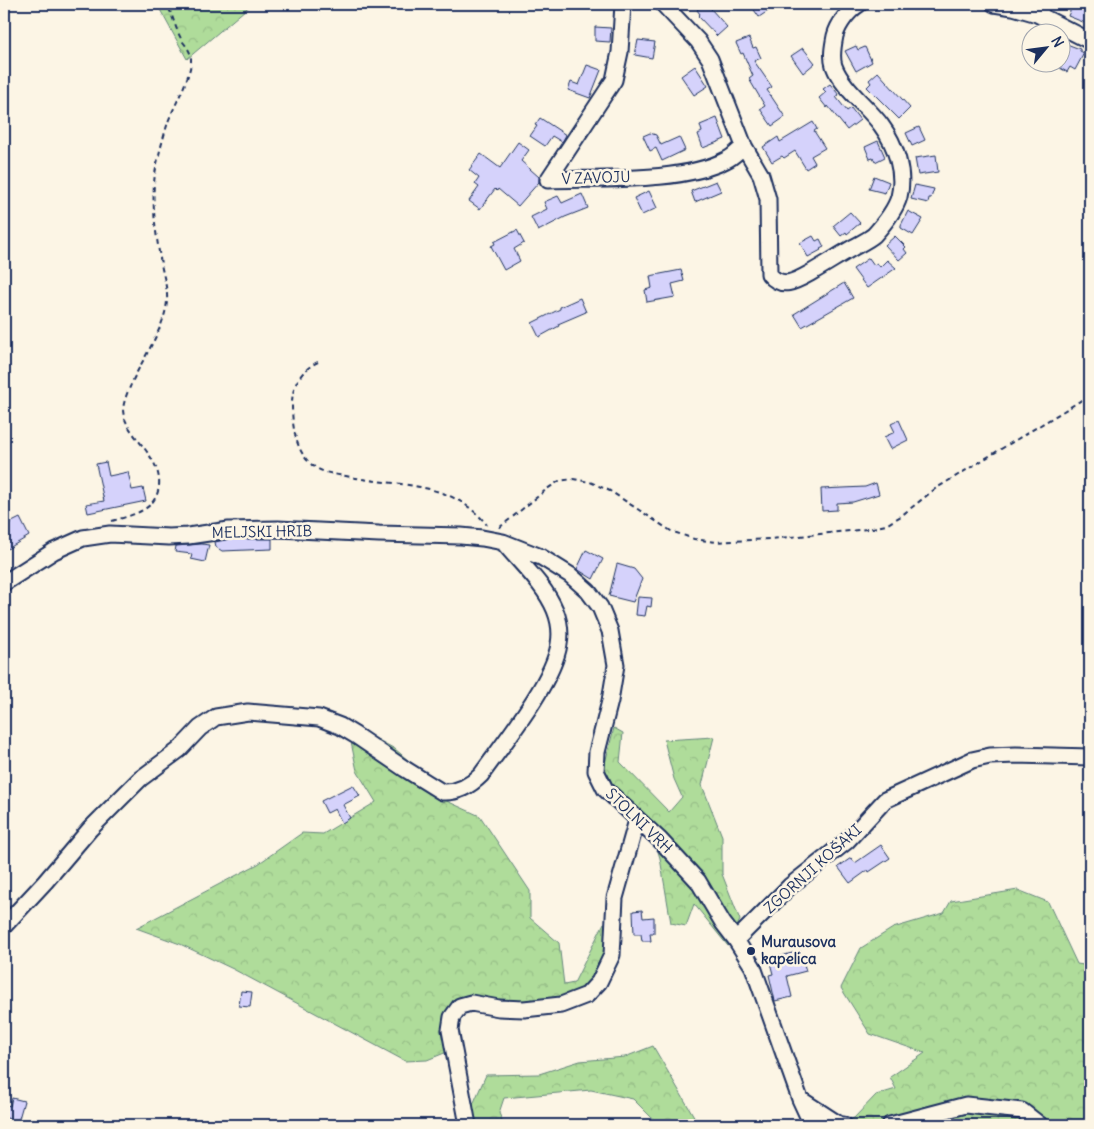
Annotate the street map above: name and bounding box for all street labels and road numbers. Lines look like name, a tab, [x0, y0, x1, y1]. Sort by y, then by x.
street label: V ZAVOJU	[561, 167, 631, 188]
street label: MELJSKI HRIB	[211, 521, 313, 542]
street label: STOLNI VRH	[602, 784, 677, 857]
street label: ZGORNJI KOŠAKI	[760, 820, 865, 917]

